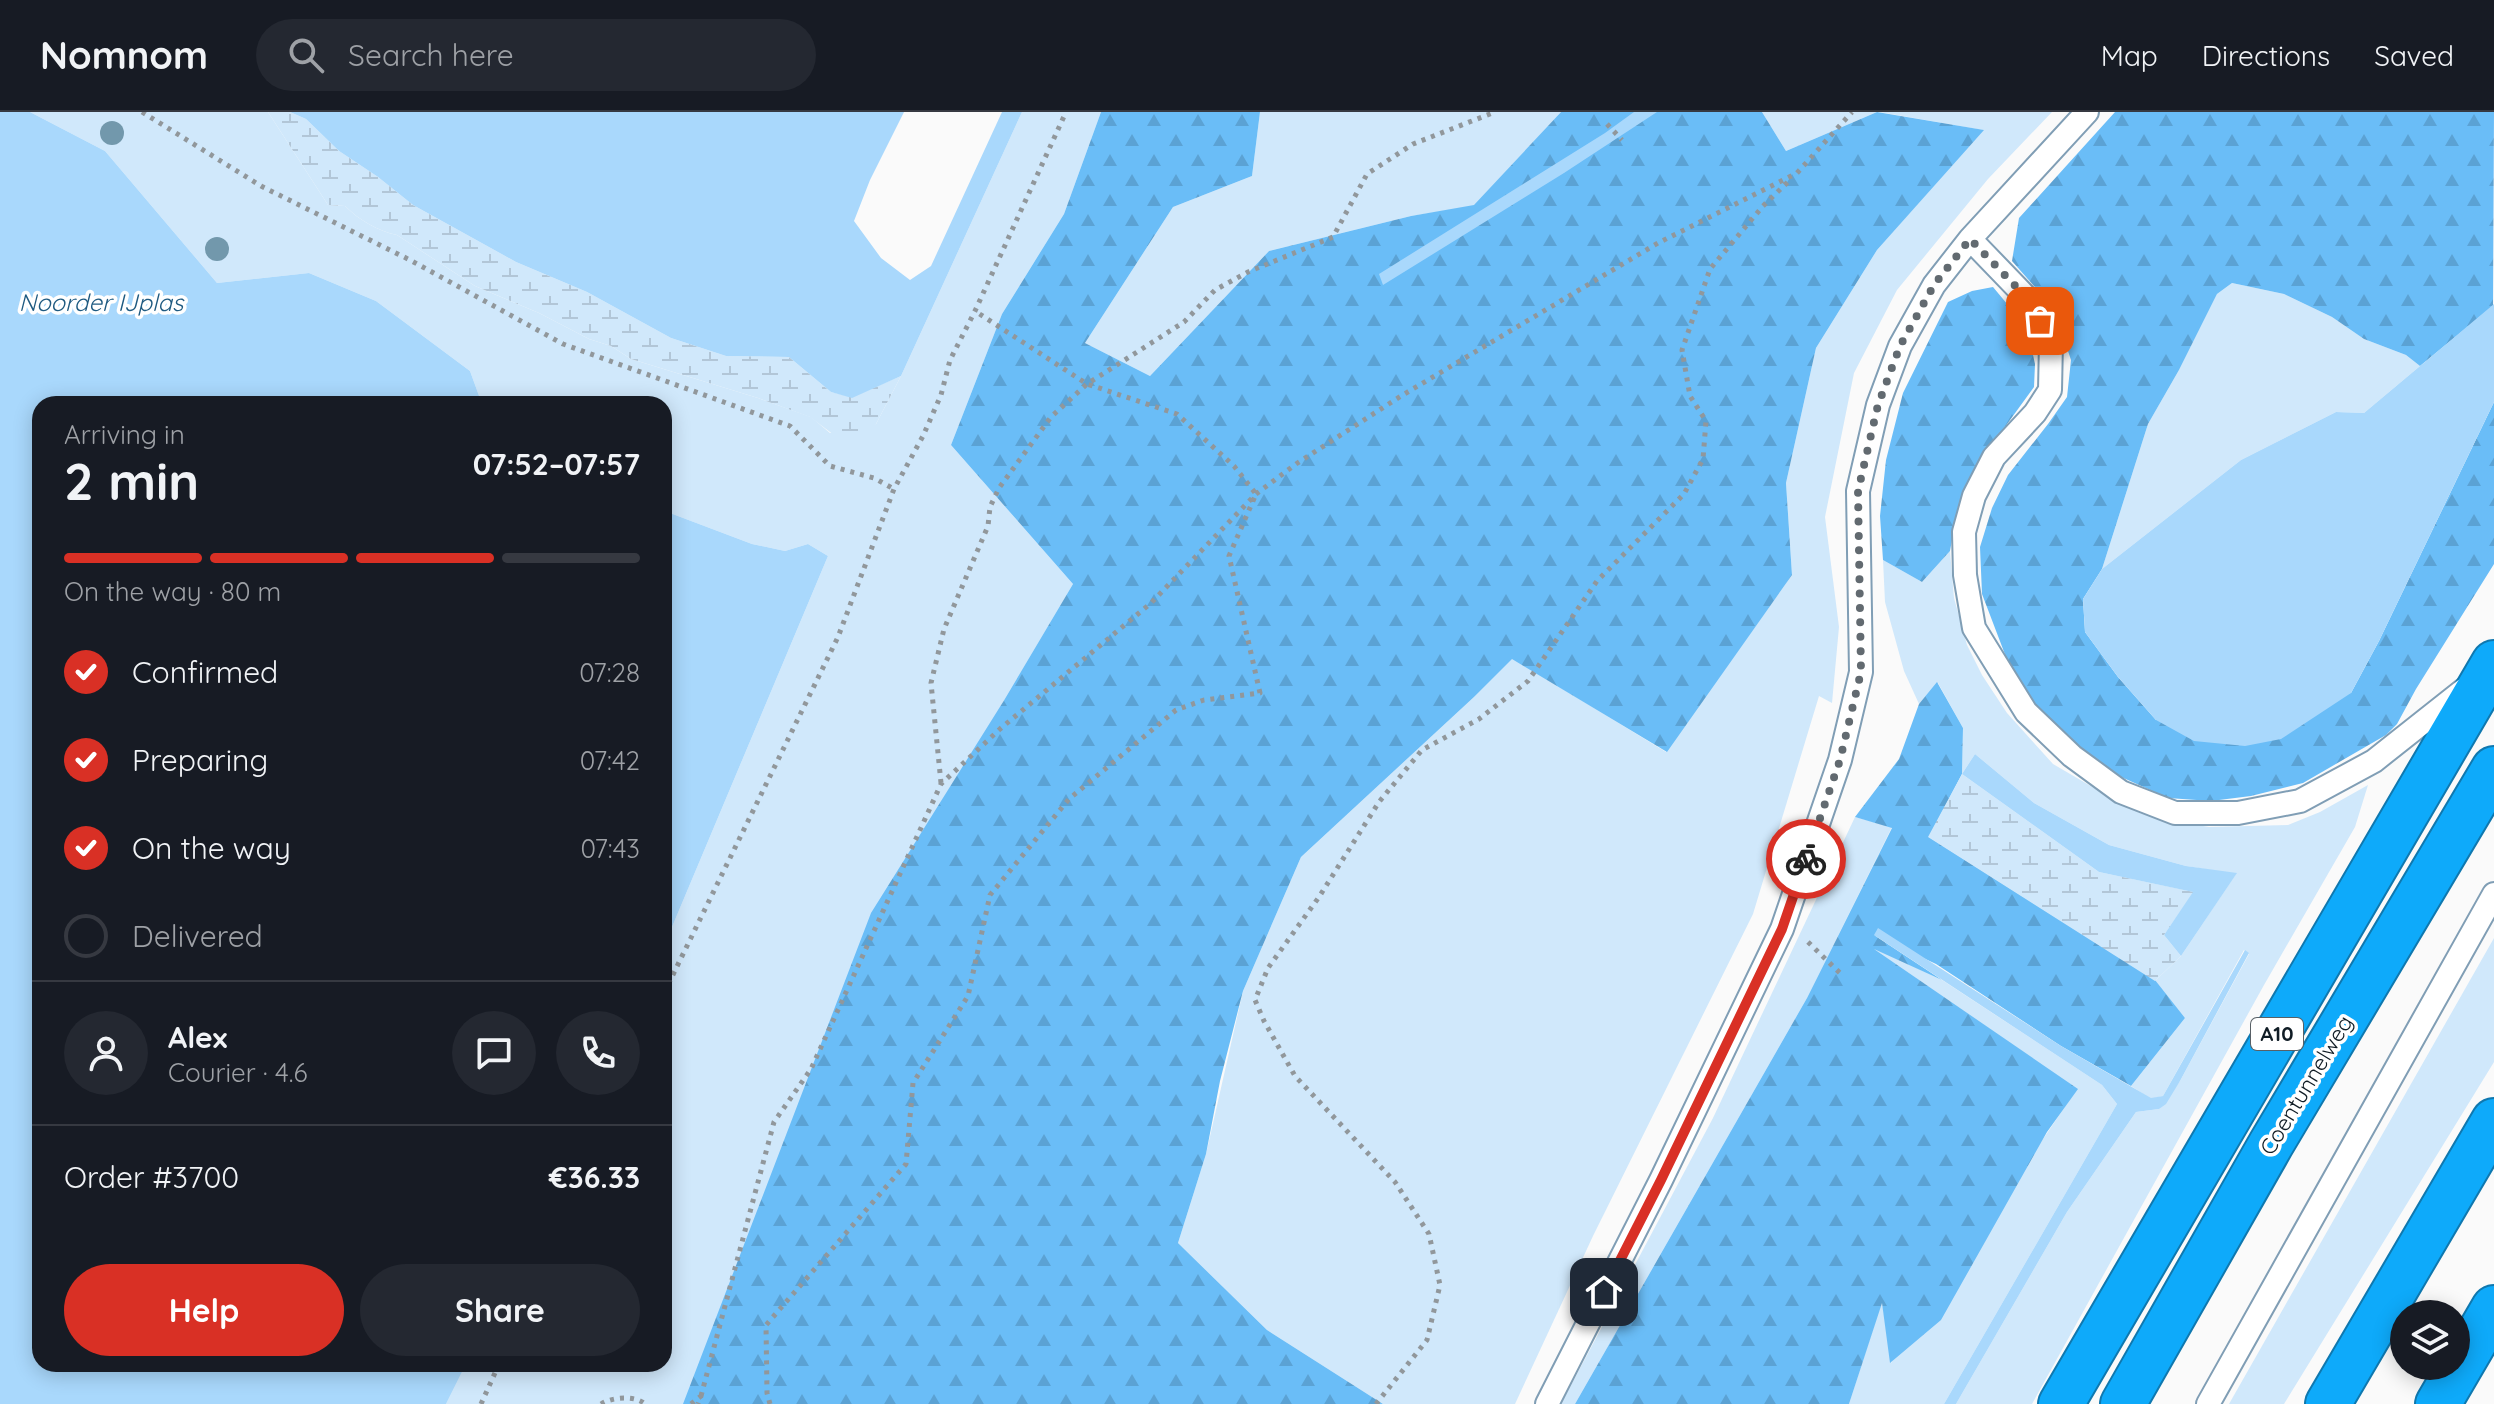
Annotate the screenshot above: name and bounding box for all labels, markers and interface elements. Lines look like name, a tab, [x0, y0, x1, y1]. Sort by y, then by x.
search box	[256, 19, 816, 91]
text: Nomnom	[40, 31, 208, 79]
icon: search	[284, 33, 328, 77]
text: Search here	[348, 36, 514, 74]
text: Map	[2101, 38, 2158, 73]
text: Directions	[2202, 38, 2330, 73]
text: Saved	[2374, 38, 2454, 73]
water label: Noorder IJplas	[19, 287, 185, 317]
pin	[2006, 287, 2074, 355]
icon: bag	[2018, 299, 2062, 343]
text: Arriving in	[64, 418, 185, 451]
text: 07:52–07:57	[473, 445, 640, 483]
text: 2 min	[64, 448, 199, 513]
text: On the way · 80 m	[64, 575, 281, 608]
icon: check	[64, 650, 108, 694]
text: Confirmed	[132, 653, 278, 691]
text: 07:28	[579, 656, 640, 689]
icon: check	[64, 738, 108, 782]
text: Preparing	[132, 741, 268, 779]
text: 07:42	[580, 744, 640, 777]
courier	[1766, 819, 1846, 899]
icon: check	[64, 826, 108, 870]
text: On the way	[132, 829, 291, 867]
text: 07:43	[580, 832, 640, 865]
icon: bike	[1784, 837, 1828, 881]
text: Delivered	[132, 917, 263, 955]
street label: Coentunnelweg	[2253, 1010, 2359, 1160]
button: person	[64, 1011, 148, 1095]
button: chat	[452, 1011, 536, 1095]
button: phone	[556, 1011, 640, 1095]
text: Alex	[168, 1018, 227, 1056]
road number: A10	[2251, 1018, 2303, 1050]
text: Courier · 4.6	[168, 1056, 307, 1089]
text: Order #3700	[64, 1158, 239, 1196]
text: €36.33	[549, 1158, 640, 1196]
pin	[1570, 1258, 1638, 1326]
button: Help	[64, 1264, 344, 1356]
button: Share	[360, 1264, 640, 1356]
icon: home	[1582, 1270, 1626, 1314]
map controls	[2390, 1300, 2470, 1380]
button: layers	[2390, 1300, 2470, 1380]

